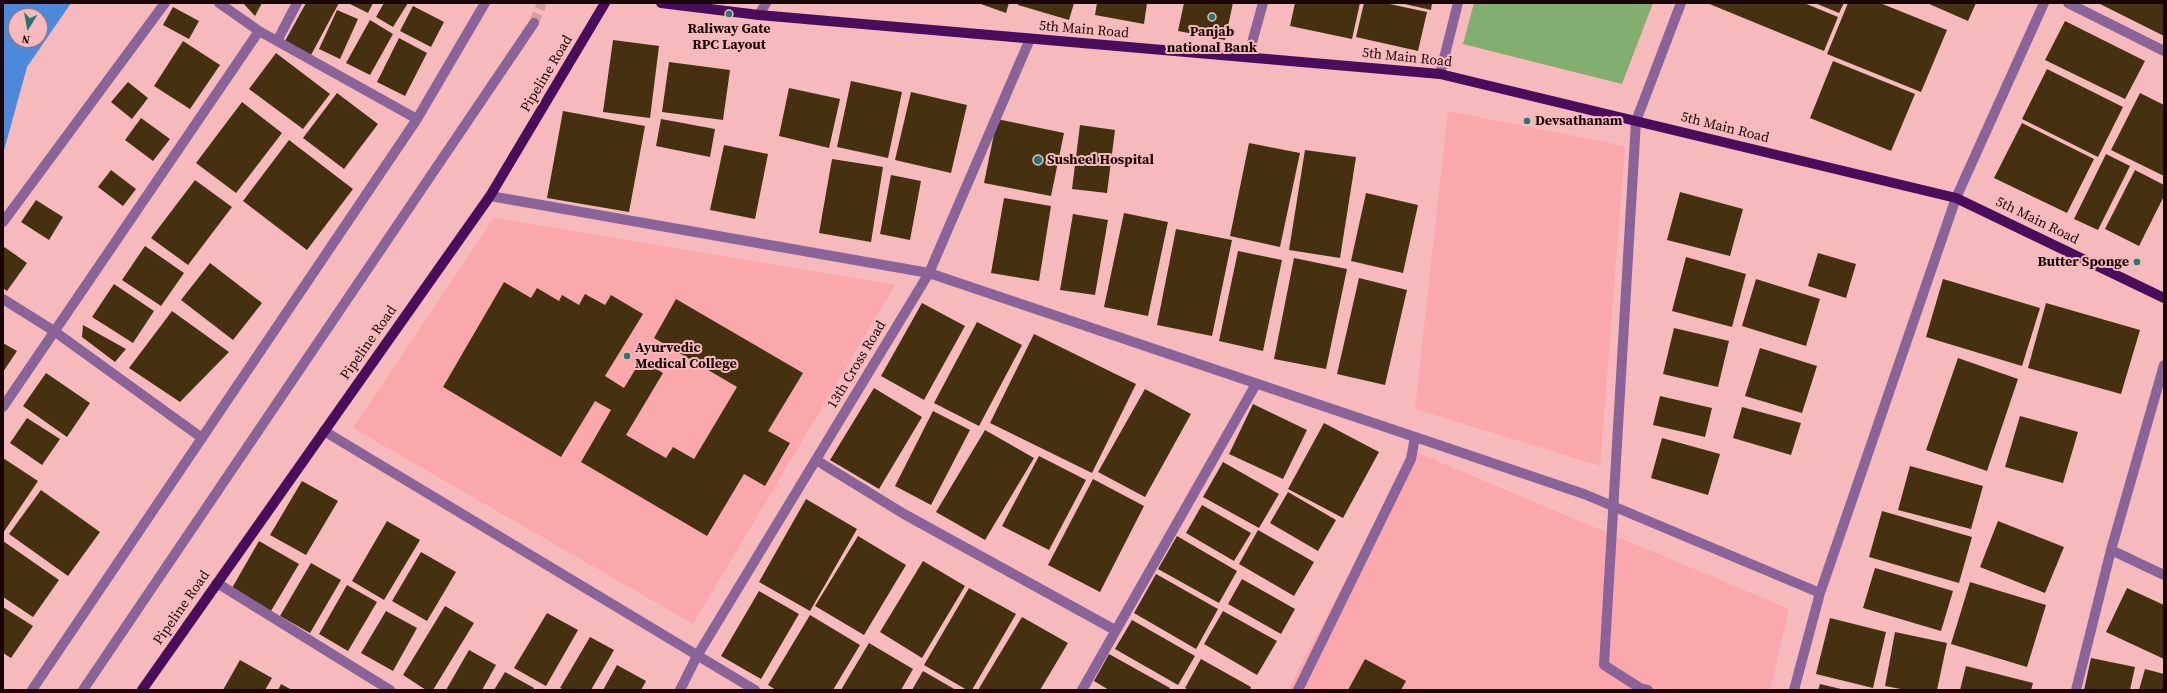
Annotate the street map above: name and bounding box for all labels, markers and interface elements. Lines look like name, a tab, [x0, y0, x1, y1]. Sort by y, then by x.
north arrow	[8, 8, 48, 48]
marker: Raliway Gate RPC Layout	[724, 9, 734, 19]
marker: Panjab national Bank	[1207, 12, 1217, 22]
street label: 5th Main Road	[1038, 18, 1130, 42]
place label: Raliway Gate RPC Layout	[687, 21, 771, 54]
place label: Panjab national Bank	[1167, 24, 1257, 56]
text: N	[20, 31, 31, 47]
street label: Pipeline Road	[518, 33, 576, 115]
street label: 5th Main Road	[1361, 45, 1453, 71]
street label: 5th Main Road	[1679, 109, 1771, 147]
place label: Devsathanam	[1535, 113, 1623, 129]
marker: Devsathanam	[1522, 116, 1532, 126]
place label: Susheel Hospital	[1047, 152, 1154, 168]
marker: Susheel Hospital	[1032, 154, 1044, 166]
street label: 5th Main Road	[1993, 194, 2081, 248]
place label: Butter Sponge	[2038, 254, 2129, 270]
marker: Butter Sponge	[2132, 257, 2142, 267]
street label: Pipeline Road	[337, 303, 401, 383]
street label: 13th Cross Road	[824, 318, 890, 412]
place label: Ayurvedic Medical College	[635, 340, 737, 372]
marker: Ayurvedic Medical College	[622, 351, 632, 361]
street label: Pipeline Road	[150, 568, 214, 648]

